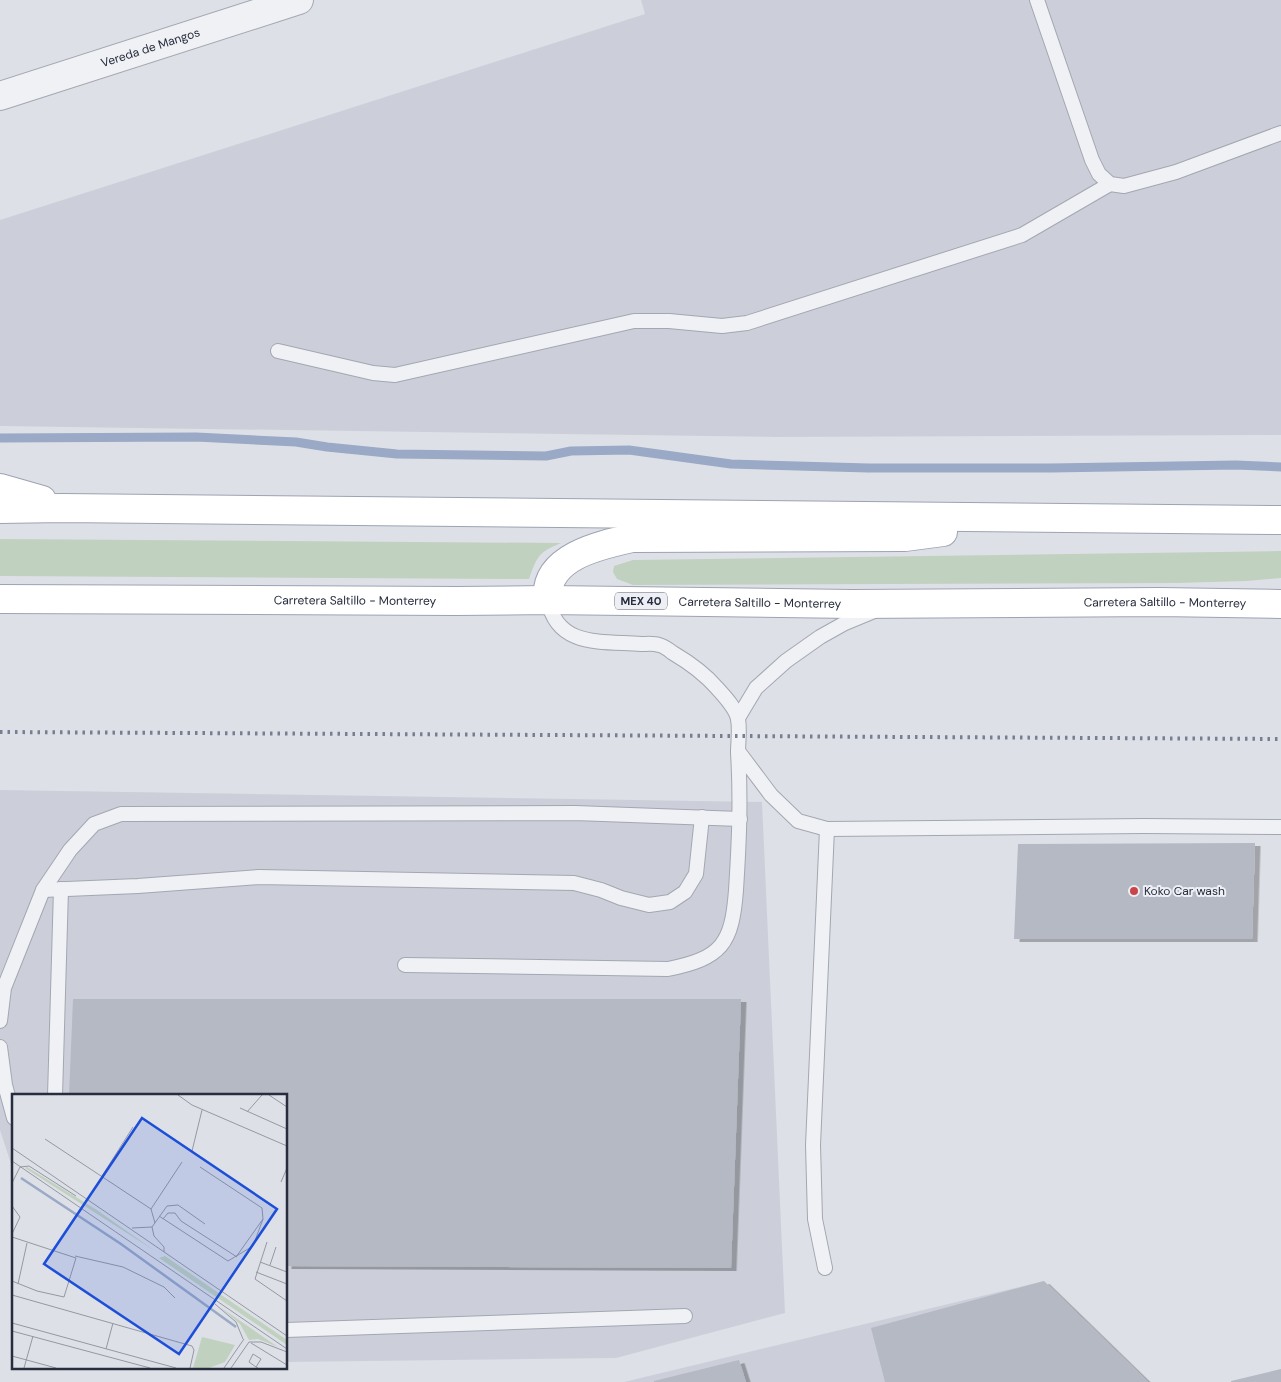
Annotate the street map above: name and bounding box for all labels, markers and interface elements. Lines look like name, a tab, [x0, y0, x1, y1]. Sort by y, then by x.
street label: Vereda de Mangos	[99, 24, 202, 71]
street label: Carretera Saltillo - Monterrey	[274, 592, 437, 609]
road number: MEX 40	[615, 592, 667, 610]
street label: Carretera Saltillo - Monterrey	[679, 594, 842, 612]
street label: Carretera Saltillo - Monterrey	[1084, 594, 1247, 611]
place label: Koko Car wash	[1144, 883, 1225, 899]
marker: Koko Car wash	[1128, 885, 1140, 897]
inset map	[12, 1094, 288, 1370]

